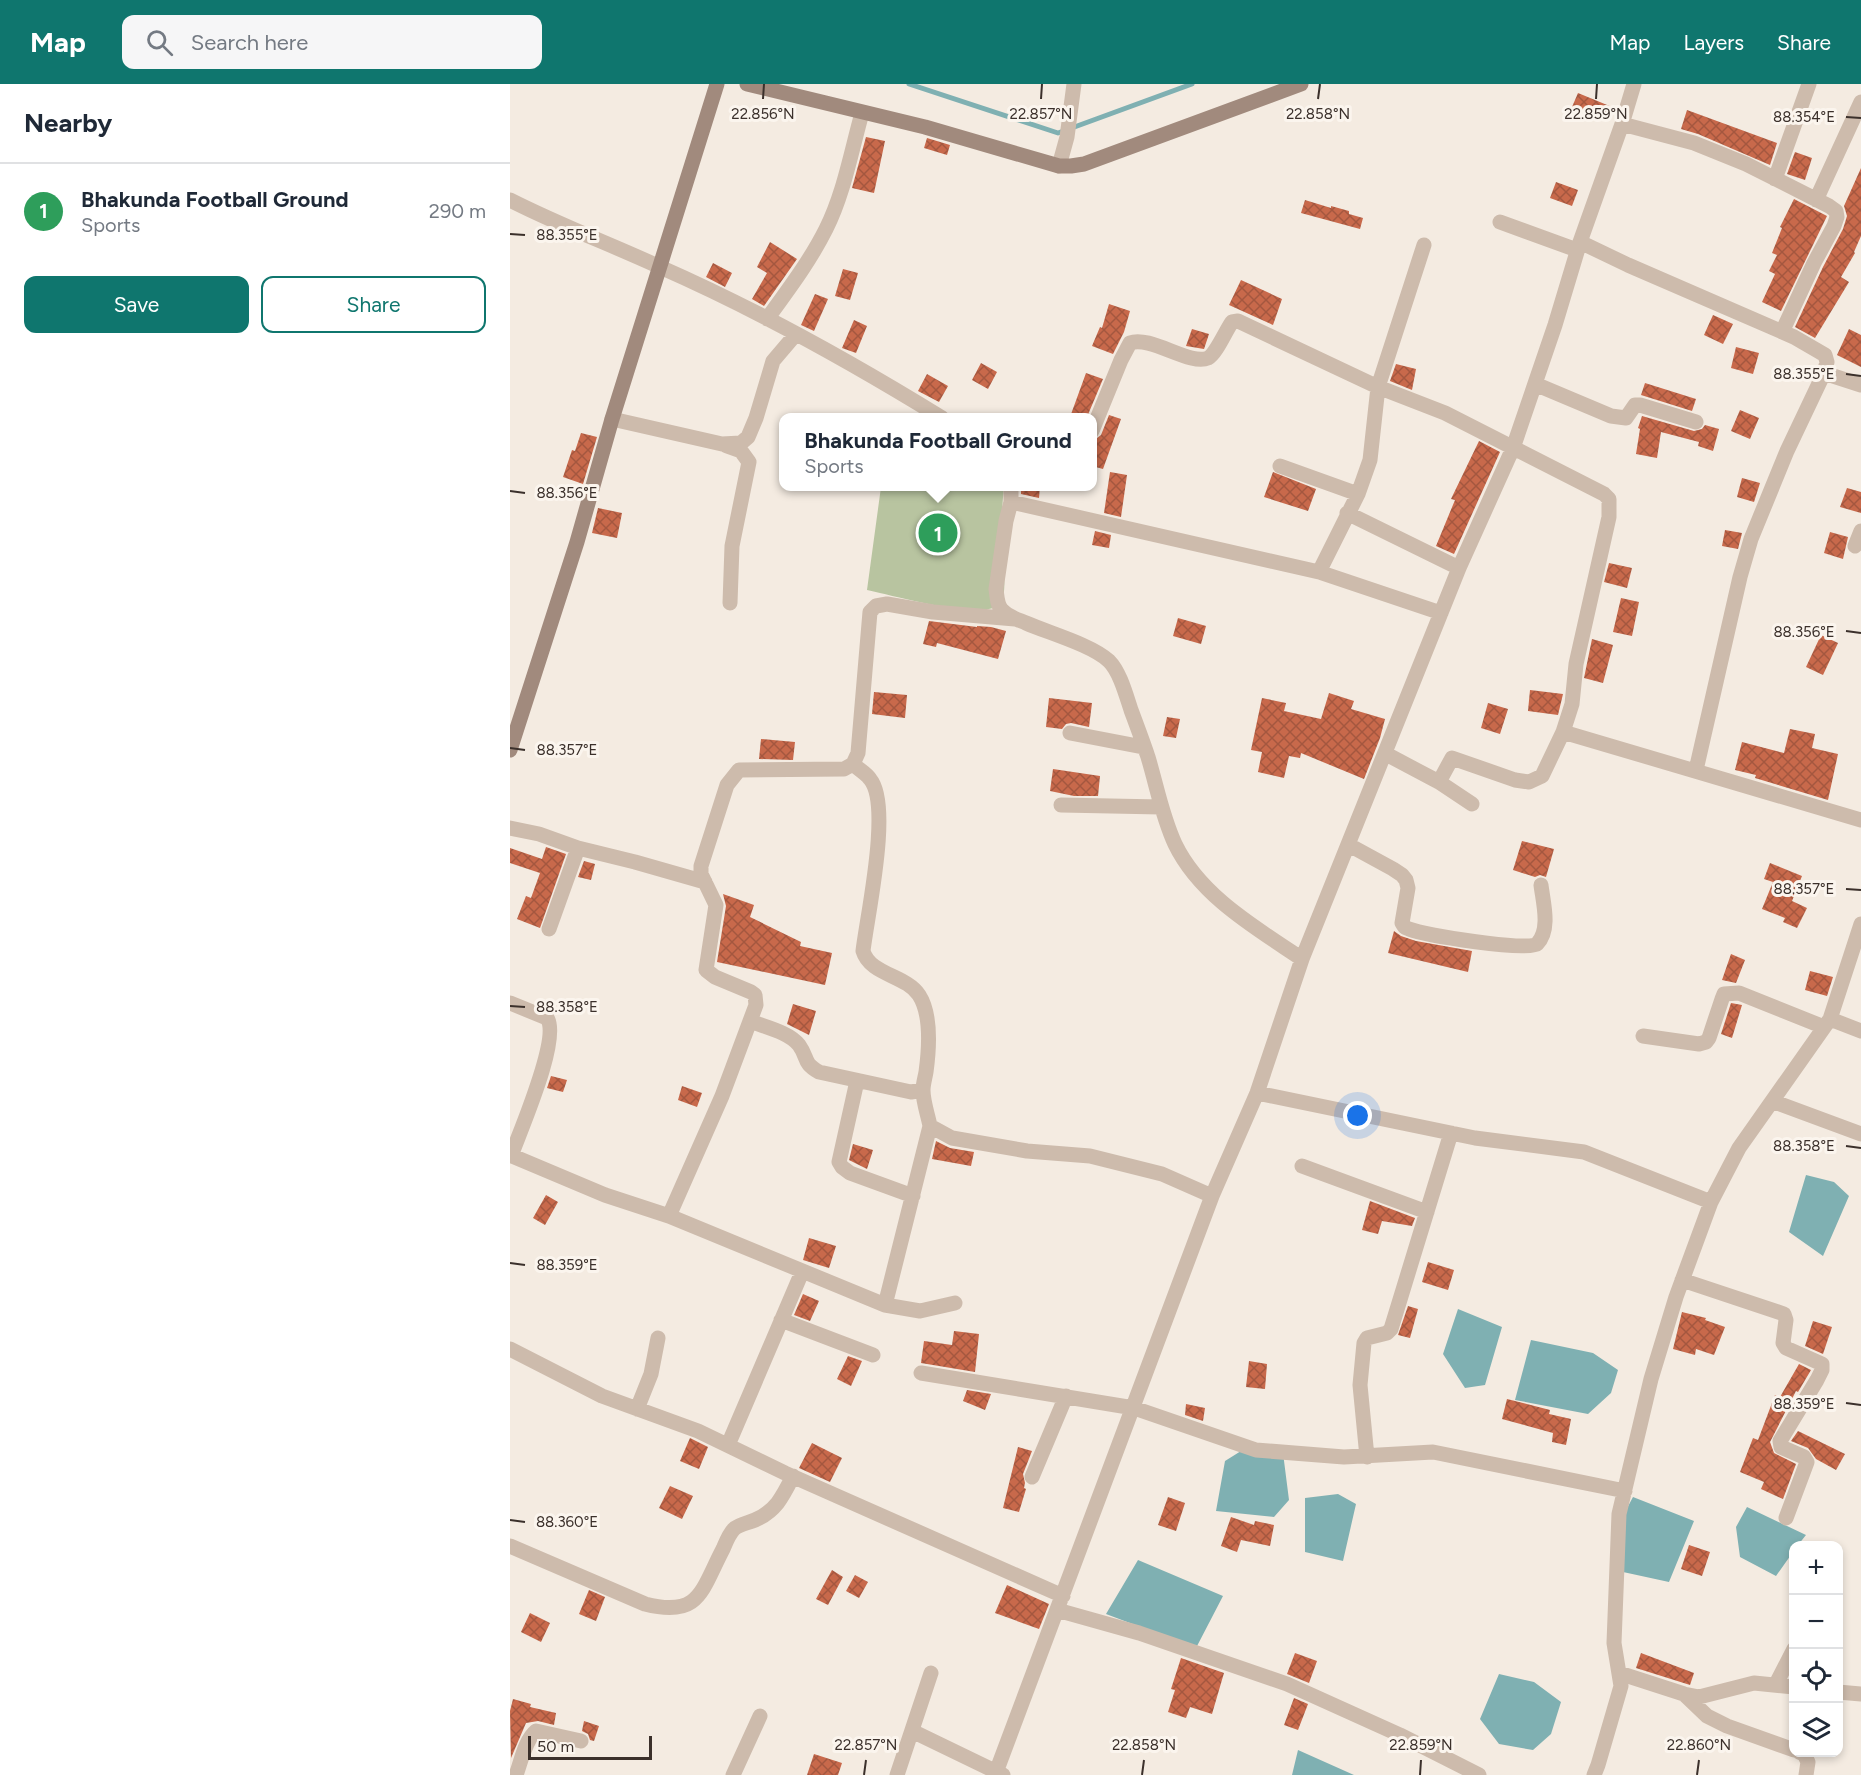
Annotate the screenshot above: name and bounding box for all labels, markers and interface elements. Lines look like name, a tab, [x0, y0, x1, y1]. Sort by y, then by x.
search box	[122, 15, 542, 69]
text: Map	[30, 25, 86, 59]
icon: search	[143, 26, 176, 59]
text: Search here	[191, 29, 308, 56]
text: Map	[1610, 30, 1650, 55]
text: Layers	[1683, 30, 1744, 55]
text: Share	[1777, 30, 1831, 55]
text: 22.856°N	[731, 105, 795, 123]
text: 22.857°N	[1010, 105, 1072, 123]
text: 22.858°N	[1286, 105, 1350, 123]
text: 22.859°N	[1564, 105, 1628, 123]
text: Nearby	[24, 107, 112, 139]
text: 88.354°E	[1773, 108, 1835, 126]
text: Bhakunda Football Ground	[81, 186, 348, 213]
text: 1	[39, 199, 48, 223]
text: 290 m	[429, 199, 486, 223]
text: Sports	[81, 213, 140, 237]
text: 88.355°E	[536, 226, 598, 244]
button: Save	[24, 276, 249, 333]
button: Share	[261, 276, 486, 333]
text: 88.355°E	[1773, 365, 1835, 383]
popup	[779, 413, 1097, 491]
text: Bhakunda Football Ground	[804, 427, 1072, 454]
text: Sports	[804, 454, 864, 478]
text: 88.356°E	[536, 484, 598, 502]
pin: 1	[918, 510, 958, 556]
text: 88.356°E	[1773, 623, 1835, 641]
text: 88.357°E	[537, 741, 597, 759]
text: 88.357°E	[1774, 880, 1834, 898]
text: 88.358°E	[536, 998, 598, 1016]
your location	[1343, 1101, 1372, 1130]
text: 88.358°E	[1773, 1137, 1835, 1155]
text: 88.359°E	[536, 1256, 598, 1274]
text: 88.359°E	[1773, 1395, 1835, 1413]
text: 88.360°E	[536, 1513, 598, 1531]
map controls	[1789, 1541, 1843, 1757]
button: +	[1789, 1541, 1843, 1595]
button: −	[1789, 1595, 1843, 1649]
button: locate	[1789, 1649, 1843, 1703]
button: layers	[1789, 1703, 1843, 1757]
scale bar	[528, 1733, 652, 1760]
text: 22.857°N	[835, 1736, 897, 1754]
text: 22.858°N	[1112, 1736, 1176, 1754]
text: 22.859°N	[1389, 1736, 1453, 1754]
text: 22.860°N	[1667, 1736, 1731, 1754]
text: 50 m	[537, 1737, 574, 1756]

